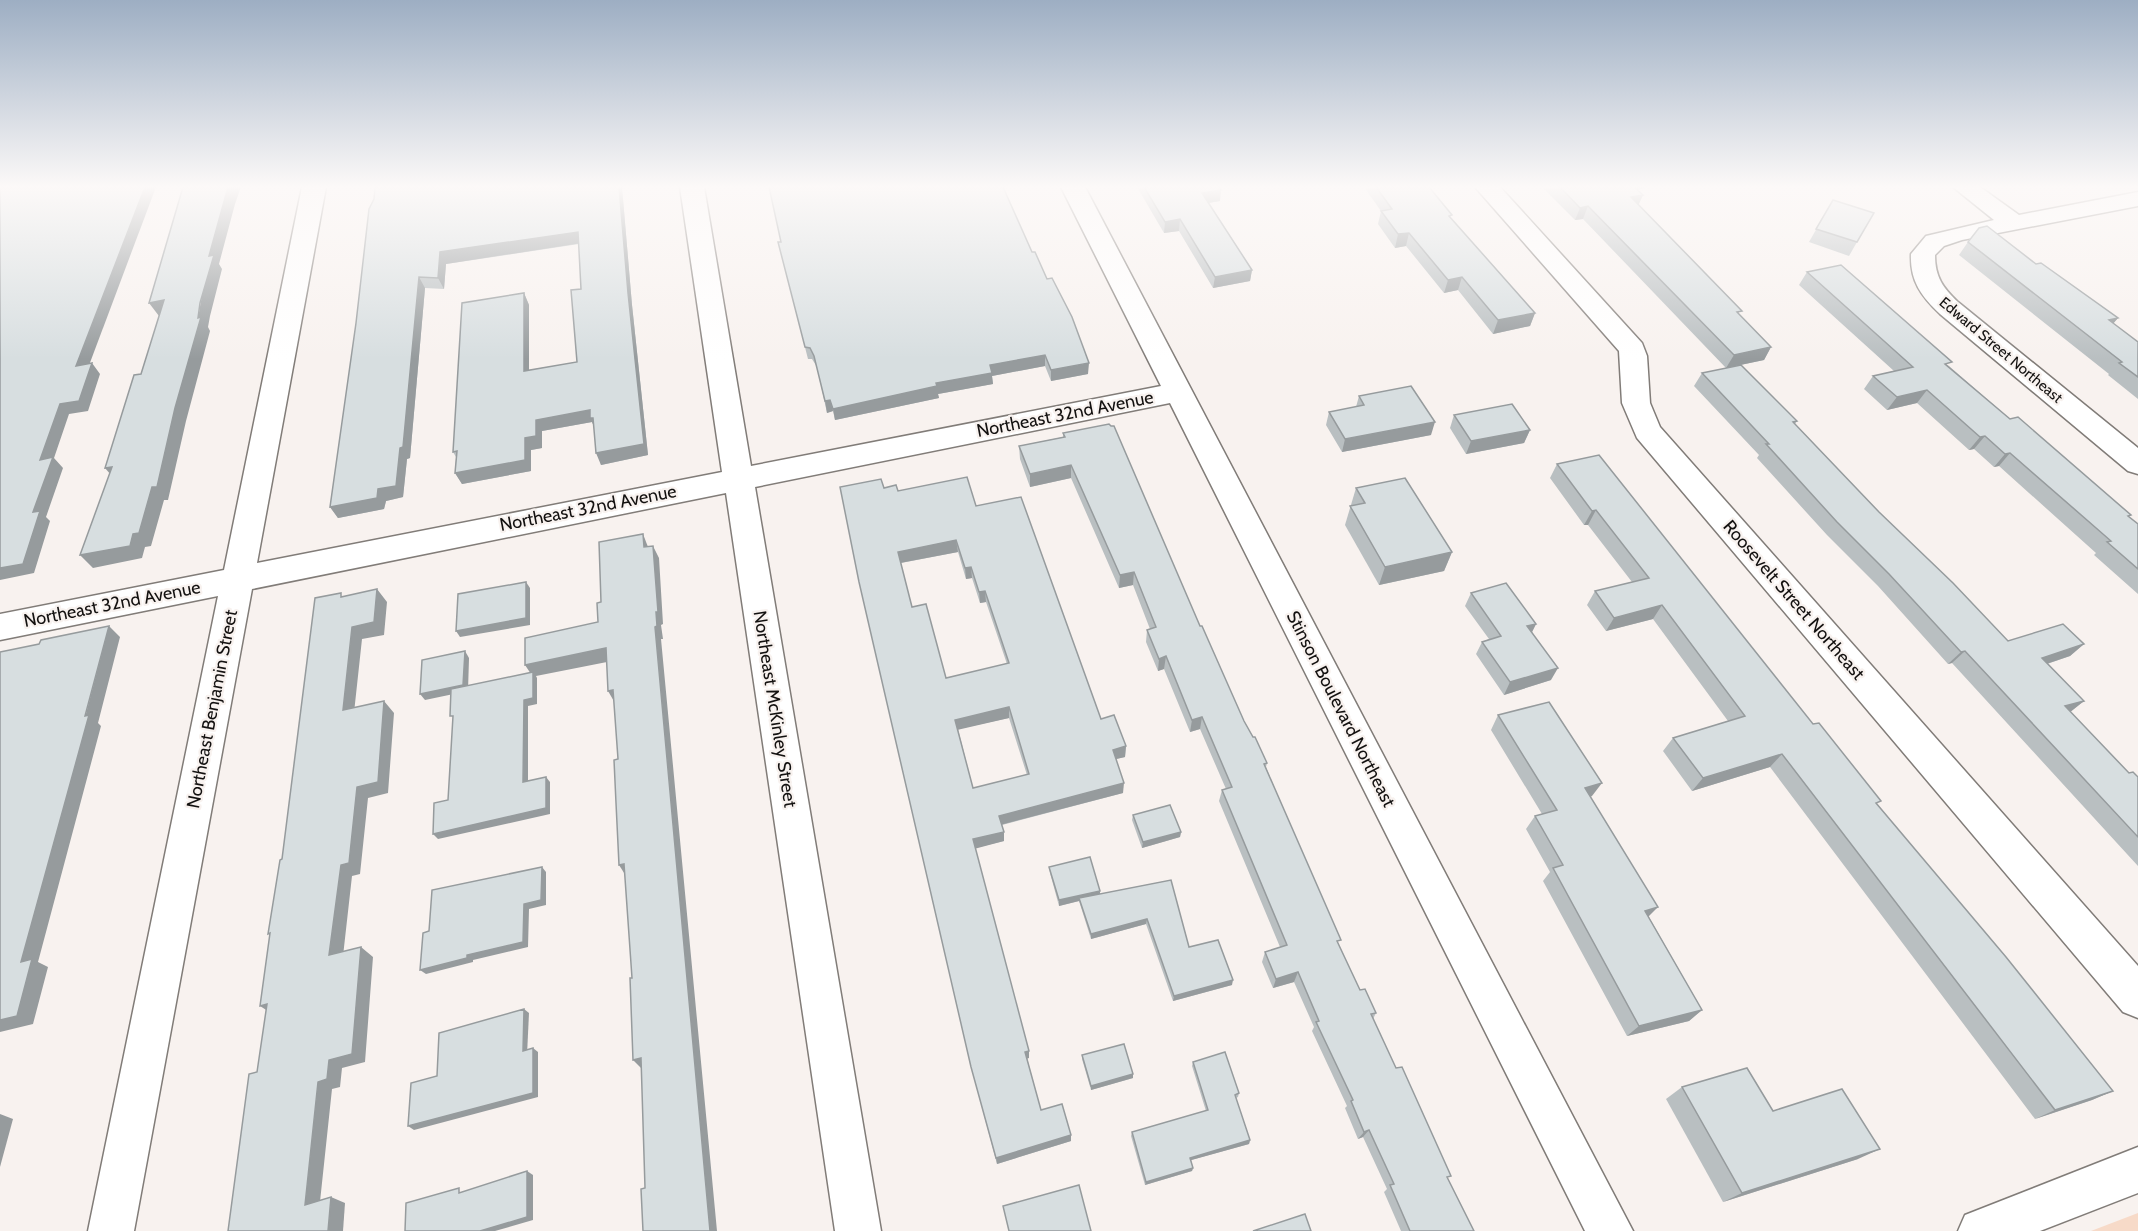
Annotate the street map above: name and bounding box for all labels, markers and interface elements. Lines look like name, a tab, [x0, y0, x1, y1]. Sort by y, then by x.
street label: Edward Street Northeast	[1936, 293, 2066, 407]
street label: Northeast 32nd Avenue	[975, 386, 1155, 442]
street label: Northeast 32nd Avenue	[498, 480, 678, 536]
street label: Roosevelt Street Northeast	[1719, 516, 1869, 684]
street label: Northeast 32nd Avenue	[22, 576, 202, 632]
street label: Stinson Boulevard Northeast	[1282, 607, 1400, 811]
street label: Northeast Benjamin Street	[182, 608, 242, 810]
street label: Northeast McKinley Street	[749, 609, 801, 809]

